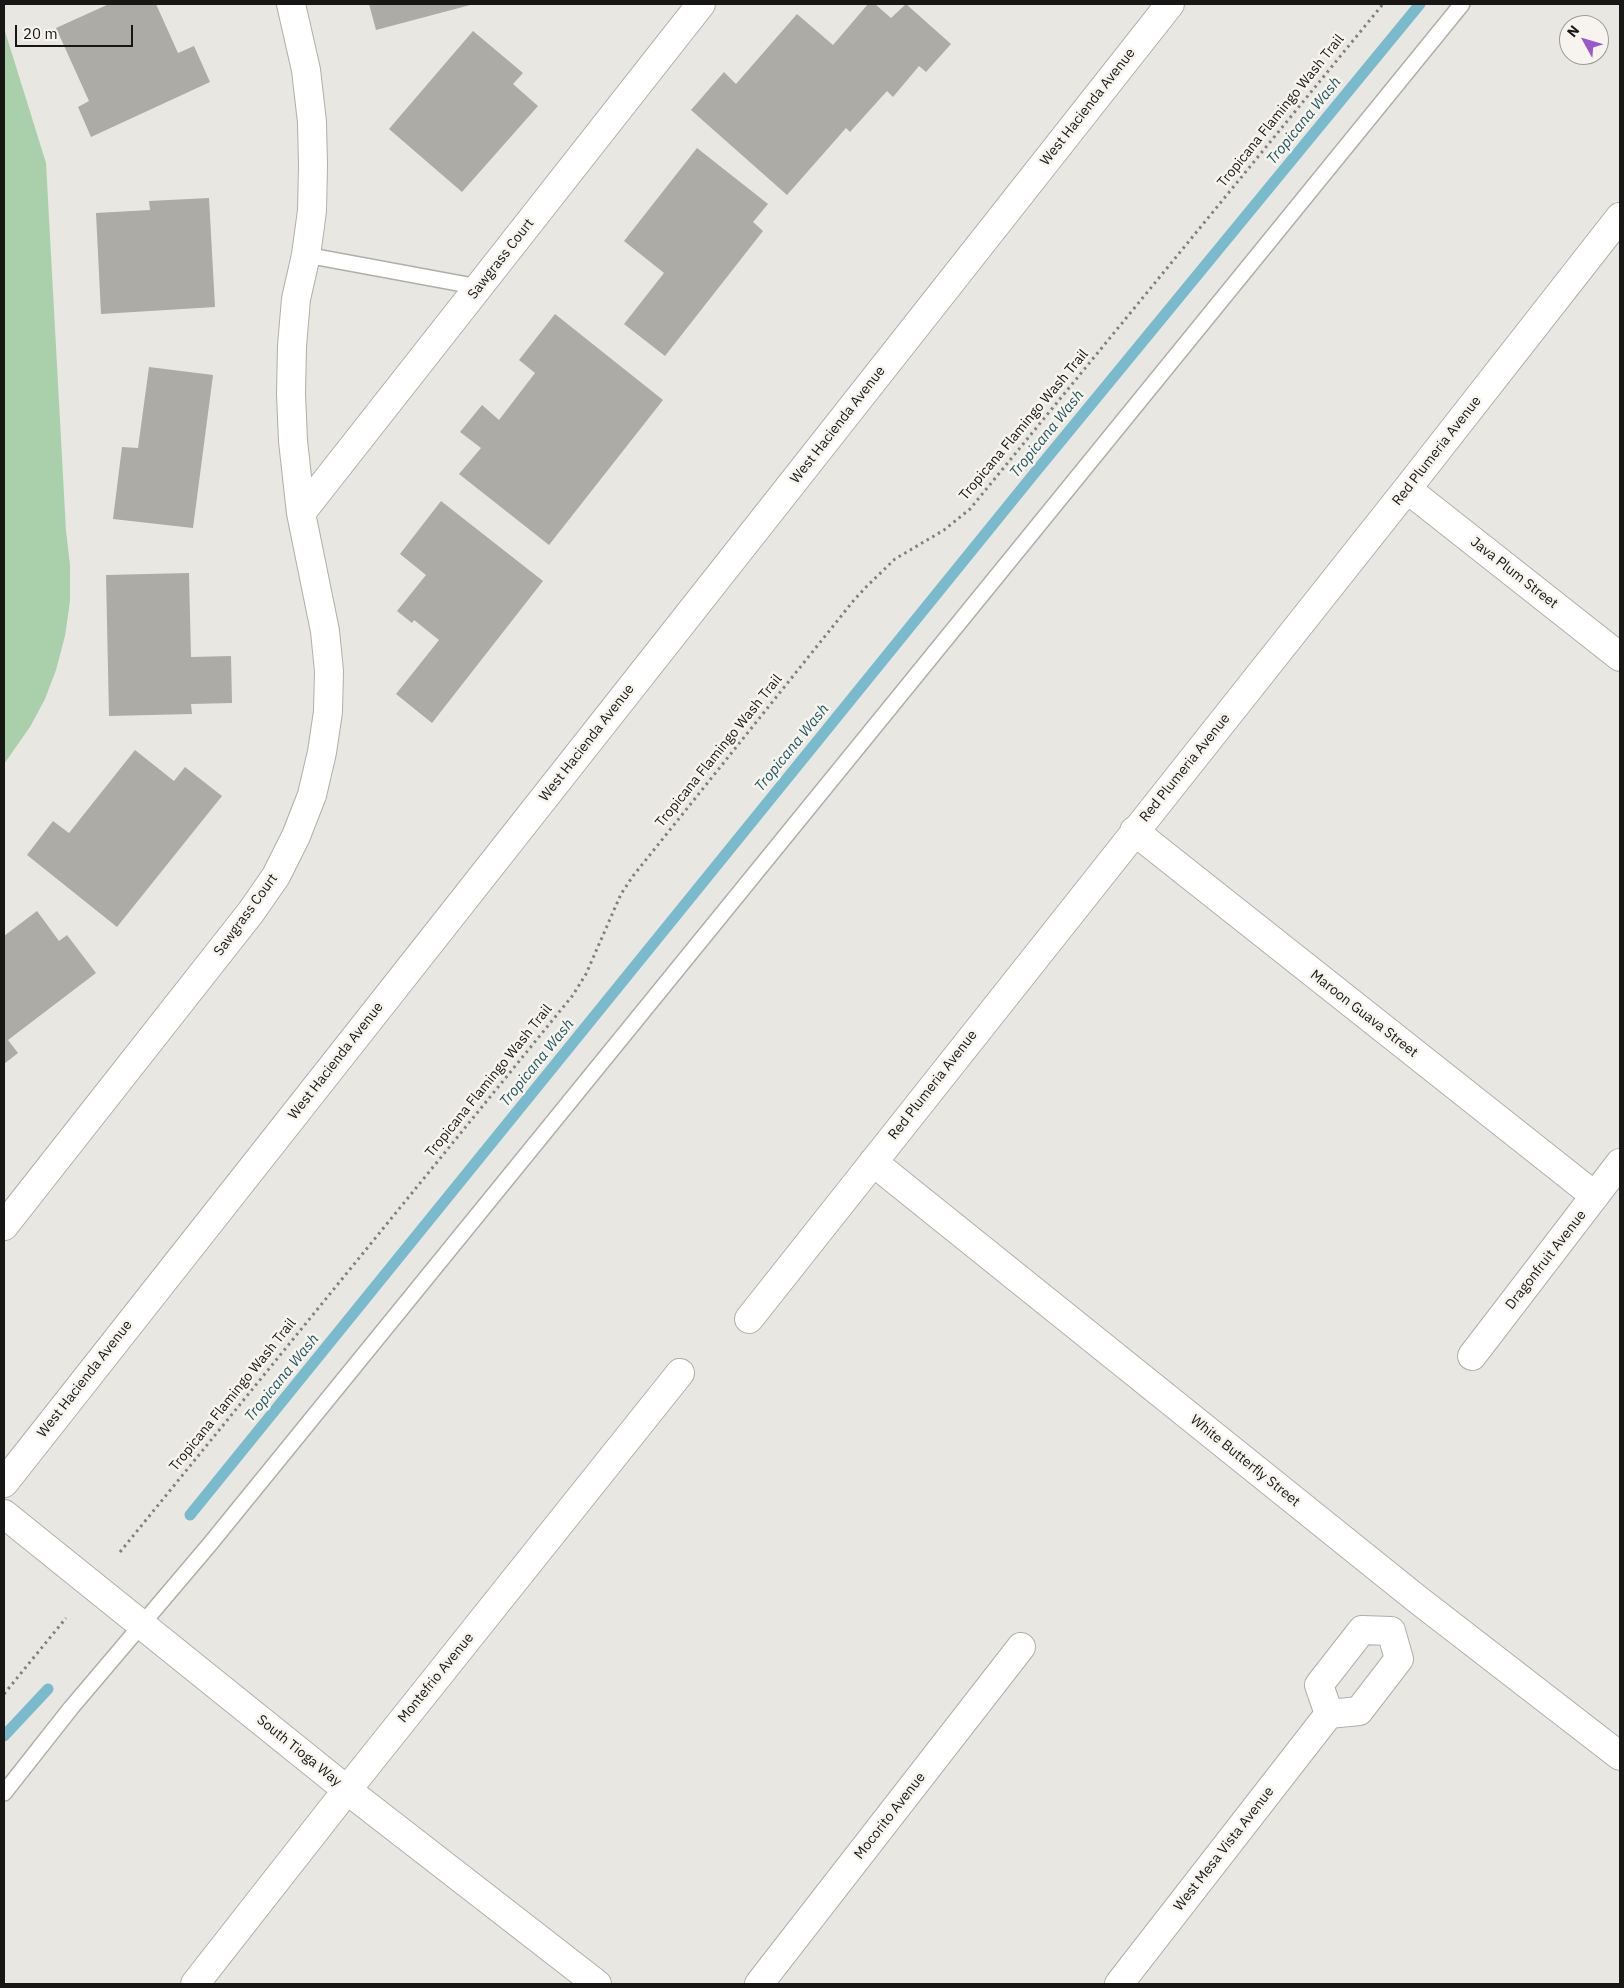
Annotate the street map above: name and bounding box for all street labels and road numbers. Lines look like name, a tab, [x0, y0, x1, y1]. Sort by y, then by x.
street label: Tropicana Flamingo Wash Trail	[1214, 31, 1348, 191]
street label: West Hacienda Avenue	[1037, 45, 1139, 169]
street label: Sawgrass Court	[464, 215, 538, 303]
street label: Tropicana Flamingo Wash Trail	[956, 346, 1092, 504]
street label: West Hacienda Avenue	[787, 363, 889, 487]
street label: Red Plumeria Avenue	[1389, 393, 1485, 509]
street label: Java Plum Street	[1467, 534, 1561, 612]
street label: Tropicana Flamingo Wash Trail	[652, 671, 786, 831]
street label: West Hacienda Avenue	[536, 681, 638, 805]
street label: Red Plumeria Avenue	[1136, 711, 1234, 825]
street label: Sawgrass Court	[211, 871, 281, 959]
street label: Maroon Guava Street	[1307, 967, 1421, 1061]
street label: West Hacienda Avenue	[285, 999, 387, 1123]
street label: Tropicana Flamingo Wash Trail	[422, 1001, 556, 1161]
street label: Red Plumeria Avenue	[885, 1027, 981, 1143]
street label: Dragonfruit Avenue	[1502, 1207, 1590, 1313]
street label: Tropicana Flamingo Wash Trail	[166, 1315, 300, 1475]
street label: West Hacienda Avenue	[34, 1317, 136, 1441]
street label: White Butterfly Street	[1187, 1412, 1303, 1510]
street label: Montefrio Avenue	[395, 1630, 477, 1726]
street label: South Tioga Way	[253, 1712, 345, 1790]
street label: Mocorito Avenue	[851, 1769, 929, 1863]
street label: West Mesa Vista Avenue	[1170, 1784, 1278, 1914]

